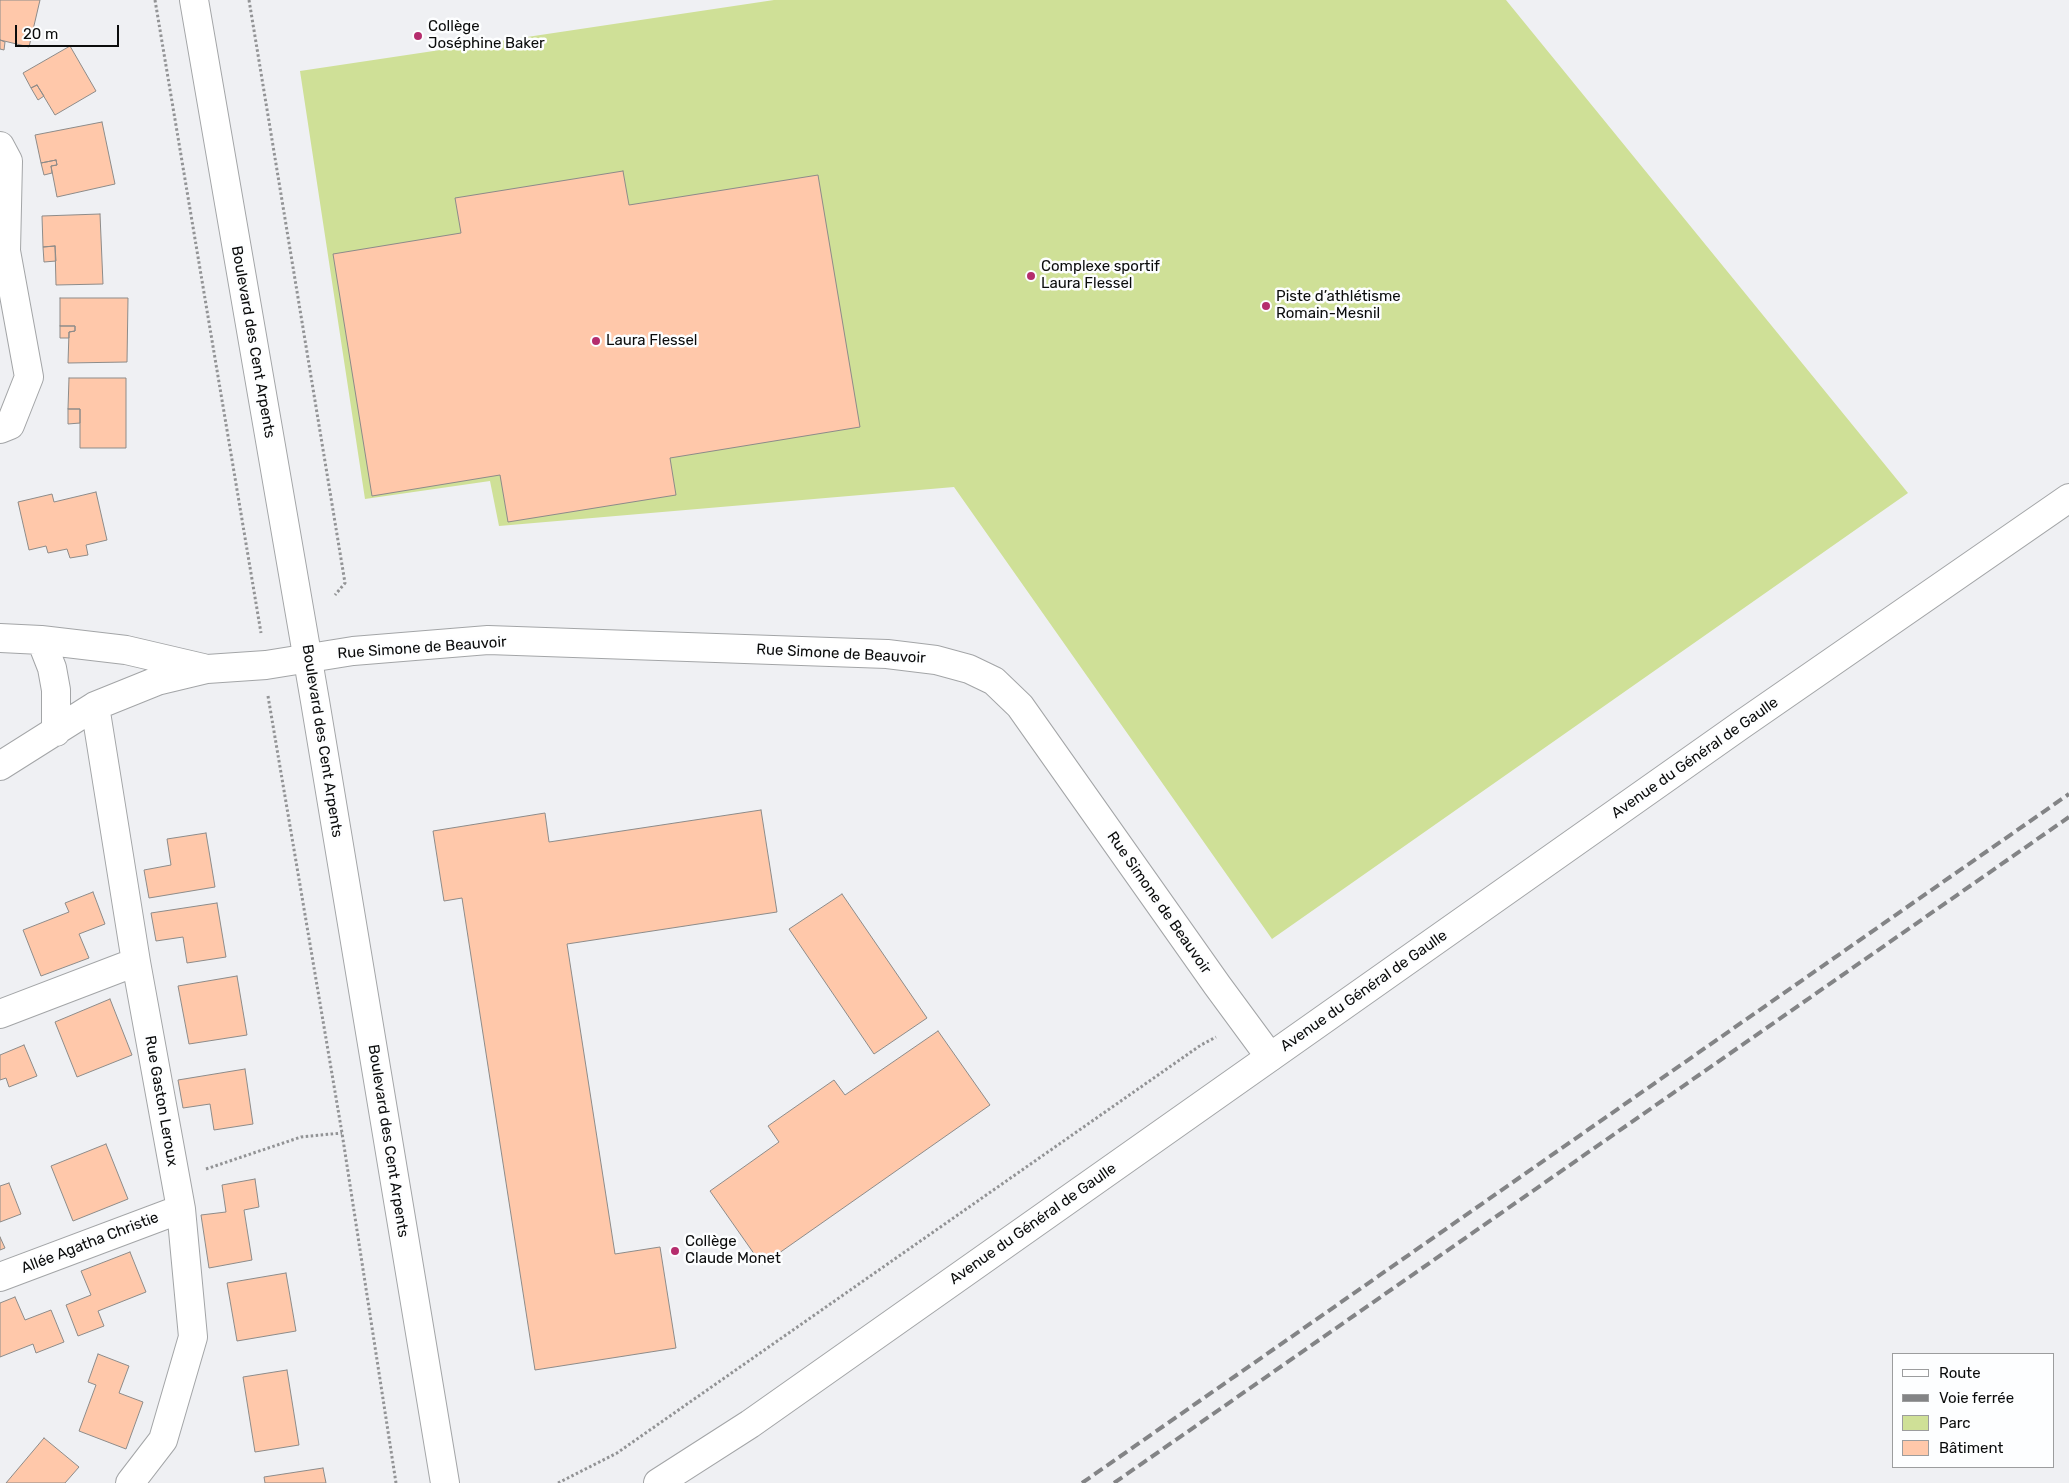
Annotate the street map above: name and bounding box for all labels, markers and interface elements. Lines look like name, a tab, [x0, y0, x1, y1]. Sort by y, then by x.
scale bar	[18, 15, 121, 47]
place label: Collège Joséphine Baker	[428, 18, 545, 53]
text: 20 m	[23, 25, 58, 43]
marker: Collège Joséphine Baker	[412, 30, 424, 42]
street label: Boulevard des Cent Arpents	[227, 244, 279, 440]
place label: Complexe sportif Laura Flessel	[1041, 258, 1160, 293]
marker: Complexe sportif Laura Flessel	[1025, 270, 1037, 282]
place label: Piste d’athlétisme Romain-Mesnil	[1276, 288, 1401, 323]
marker: Piste d’athlétisme Romain-Mesnil	[1260, 300, 1272, 312]
place label: Laura Flessel	[606, 332, 697, 350]
marker: Laura Flessel	[590, 335, 602, 347]
street label: Rue Simone de Beauvoir	[337, 633, 507, 663]
street label: Rue Simone de Beauvoir	[756, 641, 926, 667]
street label: Boulevard des Cent Arpents	[298, 643, 346, 839]
street label: Avenue du Général de Gaulle	[1608, 693, 1782, 823]
street label: Rue Simone de Beauvoir	[1103, 828, 1215, 978]
street label: Avenue du Général de Gaulle	[1277, 926, 1451, 1056]
street label: Rue Gaston Leroux	[141, 1034, 181, 1168]
street label: Boulevard des Cent Arpents	[364, 1043, 412, 1239]
street label: Avenue du Général de Gaulle	[946, 1159, 1120, 1289]
street label: Allée Agatha Christie	[19, 1208, 161, 1278]
place label: Collège Claude Monet	[685, 1233, 781, 1268]
marker: Collège Claude Monet	[669, 1245, 681, 1257]
legend	[1892, 1353, 2054, 1468]
text: Route	[1939, 1364, 1981, 1382]
text: Voie ferrée	[1939, 1389, 2014, 1407]
text: Parc	[1939, 1414, 1971, 1432]
text: Bâtiment	[1939, 1439, 2003, 1457]

